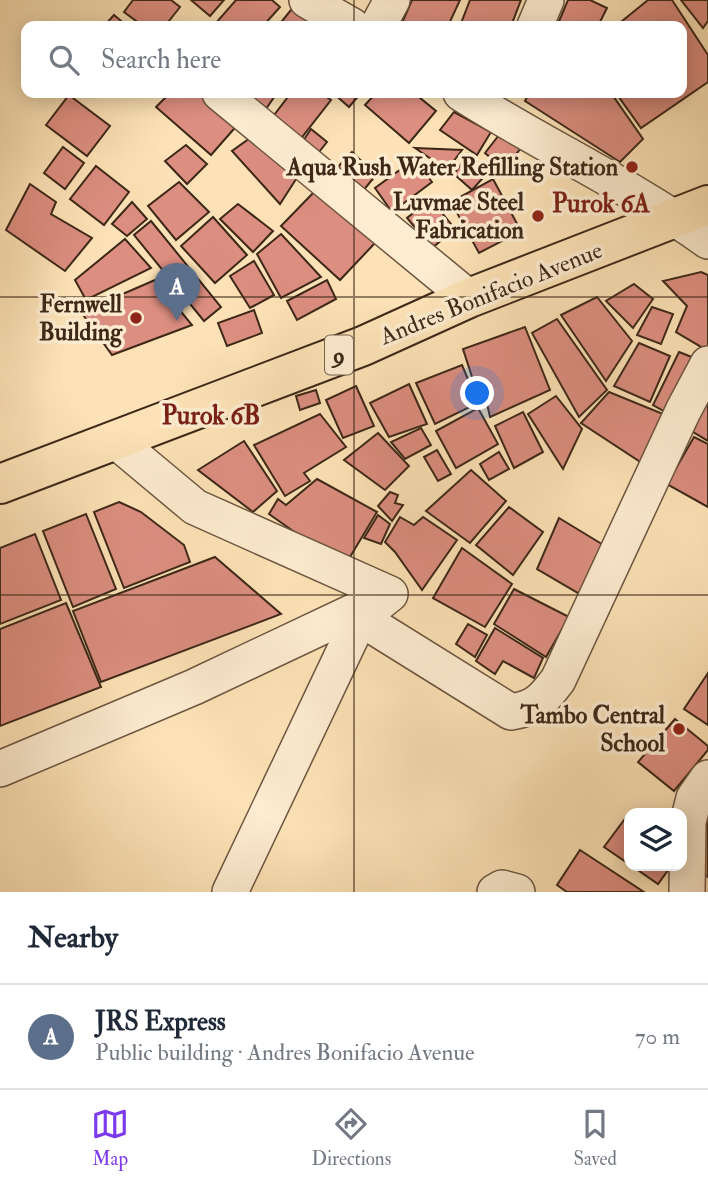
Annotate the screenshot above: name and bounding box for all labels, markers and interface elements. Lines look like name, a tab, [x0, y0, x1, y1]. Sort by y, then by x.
search box	[21, 21, 687, 98]
icon: search	[45, 41, 83, 79]
text: Search here	[101, 44, 221, 76]
place label: Aqua Rush Water Refilling Station	[286, 152, 619, 183]
marker: Aqua Rush Water Refilling Station	[624, 159, 640, 175]
place label: Luvmae Steel Fabrication	[393, 187, 525, 246]
district label: Purok 6A	[552, 188, 651, 220]
marker: Luvmae Steel Fabrication	[530, 208, 546, 224]
street label: Andres Bonifacio Avenue	[374, 235, 607, 353]
pin: A	[154, 263, 200, 321]
place label: Fernwell Building	[39, 289, 123, 348]
marker: Fernwell Building	[128, 310, 144, 326]
road number: 9	[325, 336, 353, 374]
your location	[460, 376, 494, 410]
district label: Purok 6B	[162, 400, 260, 432]
place label: Tambo Central School	[520, 700, 666, 759]
marker: Tambo Central School	[671, 721, 687, 737]
map controls	[624, 808, 687, 871]
button: layers	[624, 808, 687, 871]
text: Nearby	[28, 919, 118, 956]
text: JRS Express	[95, 1006, 226, 1038]
text: A	[44, 1022, 58, 1051]
text: 70 m	[635, 1022, 680, 1051]
text: Public building · Andres Bonifacio Avenue	[95, 1038, 475, 1067]
tab: Map	[91, 1105, 129, 1171]
tab: Directions	[311, 1105, 391, 1171]
tab: Saved	[573, 1105, 617, 1171]

